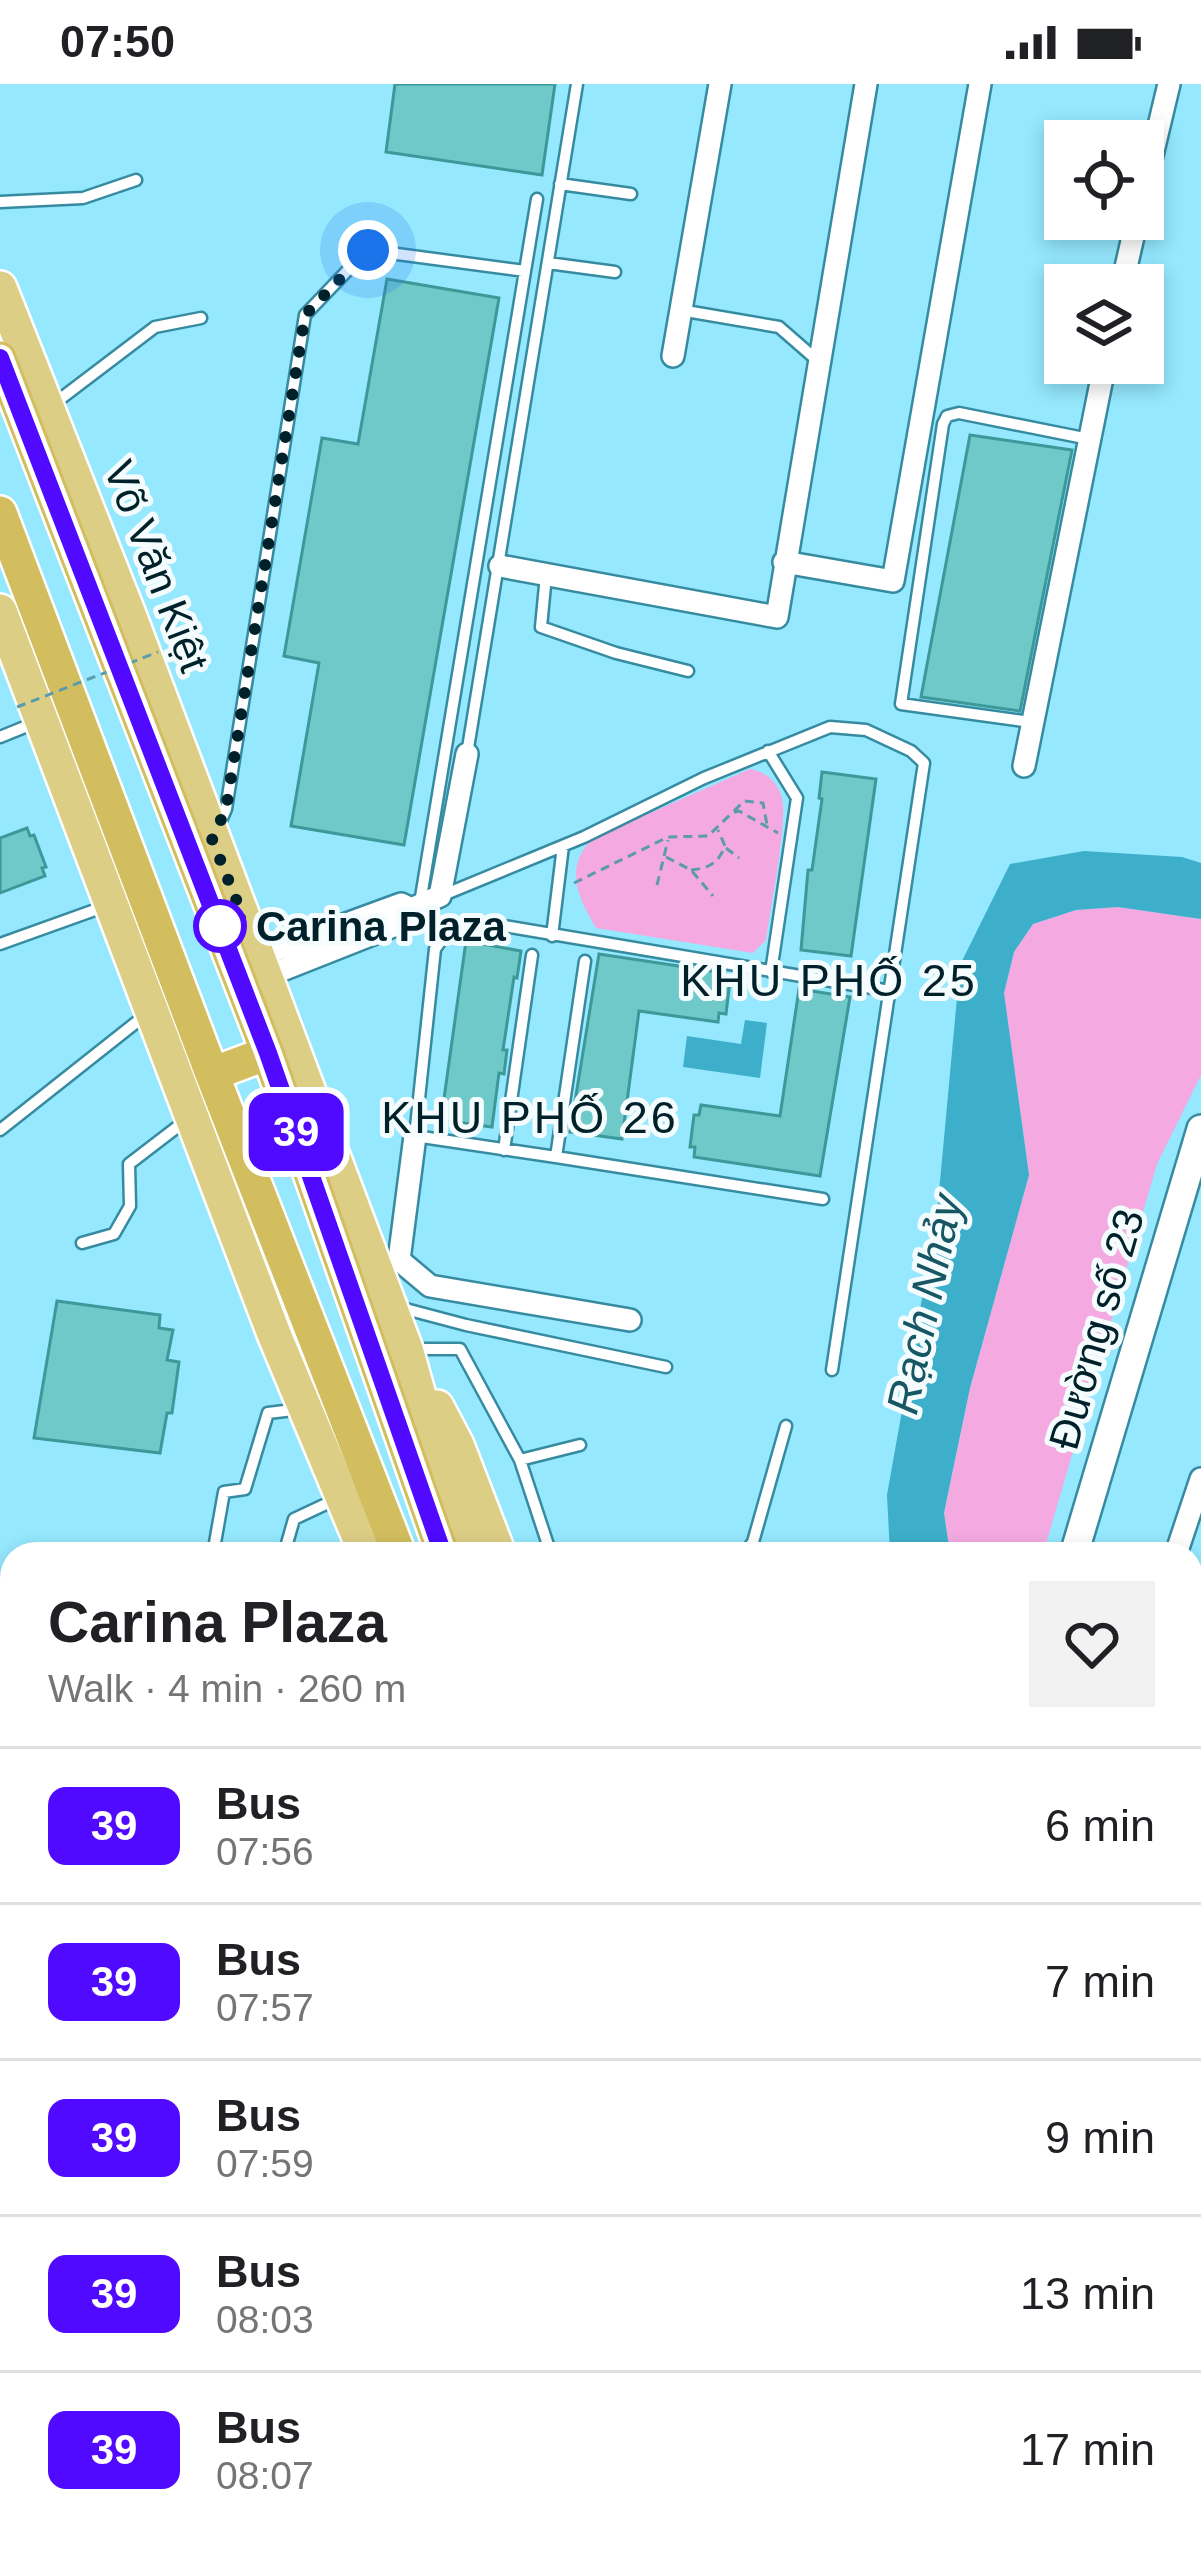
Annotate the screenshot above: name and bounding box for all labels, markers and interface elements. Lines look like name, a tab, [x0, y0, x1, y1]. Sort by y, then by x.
text: 07:50	[60, 16, 175, 67]
map controls	[1044, 120, 1164, 384]
button: locate	[1044, 120, 1164, 240]
your location	[338, 220, 398, 280]
button: layers	[1044, 264, 1164, 384]
street label: Võ Văn Kiệt	[95, 454, 218, 678]
marker: Carina Plaza	[195, 901, 245, 951]
place label: Carina Plaza	[256, 903, 506, 950]
district label: KHU PHỐ 25	[680, 955, 978, 1006]
district label: KHU PHỐ 26	[381, 1092, 679, 1143]
line badge: 39	[242, 1093, 350, 1171]
text: 39	[273, 1108, 319, 1155]
water label: Rạch Nhảy	[876, 1187, 973, 1418]
street label: Đường số 23	[1040, 1204, 1153, 1454]
button: heart	[1029, 1581, 1155, 1707]
text: Carina Plaza	[48, 1590, 387, 1654]
text: Walk · 4 min · 260 m	[48, 1667, 406, 1710]
text: Bus	[216, 1778, 301, 1829]
text: 6 min	[1045, 1800, 1155, 1851]
text: 39	[91, 1802, 137, 1849]
text: 07:56	[216, 1830, 314, 1873]
text: Bus	[216, 1934, 301, 1985]
text: 7 min	[1045, 1956, 1155, 2007]
text: 39	[91, 1958, 137, 2005]
text: 07:57	[216, 1986, 314, 2029]
text: Bus	[216, 2090, 301, 2141]
text: 9 min	[1045, 2112, 1155, 2163]
text: 39	[91, 2114, 137, 2161]
text: 07:59	[216, 2142, 314, 2185]
text: Bus	[216, 2246, 301, 2297]
text: 13 min	[1020, 2268, 1155, 2319]
text: 39	[91, 2270, 137, 2317]
text: 08:03	[216, 2298, 314, 2341]
text: Bus	[216, 2402, 301, 2453]
text: 17 min	[1020, 2424, 1155, 2475]
text: 39	[91, 2426, 137, 2473]
text: 08:07	[216, 2454, 314, 2497]

